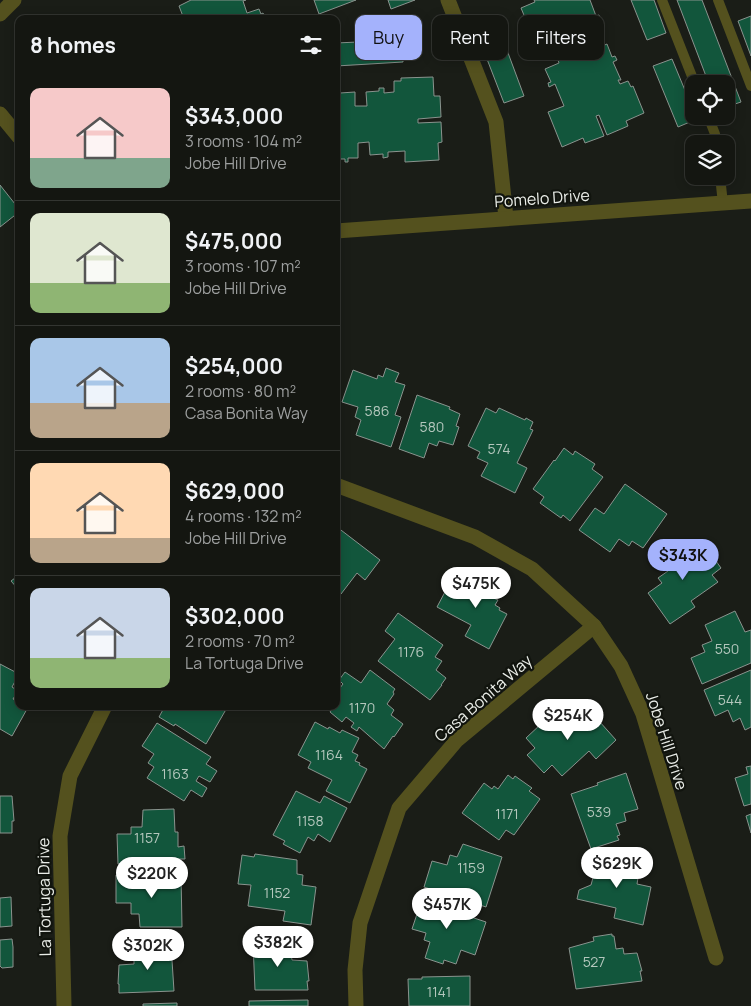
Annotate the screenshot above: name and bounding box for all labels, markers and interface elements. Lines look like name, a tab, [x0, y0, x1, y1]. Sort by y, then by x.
chip: Buy	[355, 15, 422, 60]
chip: Rent	[432, 15, 508, 60]
chip: Filters	[518, 15, 604, 60]
text: 8 homes	[30, 31, 116, 59]
icon: filters	[297, 31, 325, 59]
map controls	[685, 75, 735, 185]
button: locate	[685, 75, 735, 125]
text: $343,000	[185, 102, 283, 130]
icon: home	[70, 108, 130, 168]
text: 3 rooms · 104 m²	[185, 130, 302, 152]
button: layers	[685, 135, 735, 185]
text: Jobe Hill Drive	[185, 152, 287, 174]
street label: Pomelo Drive	[493, 184, 591, 212]
text: $475,000	[185, 227, 282, 255]
icon: home	[70, 233, 130, 293]
text: 3 rooms · 107 m²	[185, 255, 301, 277]
text: Jobe Hill Drive	[185, 277, 287, 299]
text: $254,000	[185, 352, 283, 380]
icon: home	[70, 358, 130, 418]
text: 2 rooms · 80 m²	[185, 380, 296, 402]
house number: 586	[365, 401, 389, 420]
text: Casa Bonita Way	[185, 402, 308, 424]
house number: 580	[420, 417, 444, 436]
house number: 574	[488, 439, 510, 458]
text: $629,000	[185, 477, 285, 505]
icon: home	[70, 483, 130, 543]
text: 4 rooms · 132 m²	[185, 505, 302, 527]
text: Jobe Hill Drive	[185, 527, 287, 549]
pin: $343K	[648, 538, 718, 581]
text: $343K	[659, 544, 707, 566]
pin: $475K	[441, 566, 511, 609]
text: $475K	[452, 572, 500, 594]
text: $302,000	[185, 602, 285, 630]
icon: home	[70, 608, 130, 668]
text: 2 rooms · 70 m²	[185, 630, 295, 652]
house number: 550	[715, 639, 739, 658]
house number: 1176	[398, 642, 424, 661]
street label: Casa Bonita Way	[429, 649, 537, 747]
text: La Tortuga Drive	[185, 652, 304, 674]
street label: Jobe Hill Drive	[641, 689, 693, 793]
house number: 544	[718, 690, 742, 709]
house number: 1170	[349, 698, 375, 717]
pin: $254K	[533, 698, 603, 741]
text: $254K	[543, 704, 593, 726]
house number: 1164	[315, 745, 343, 764]
house number: 1163	[161, 764, 189, 783]
house number: 539	[587, 802, 611, 821]
house number: 1171	[495, 804, 519, 823]
house number: 1158	[296, 811, 324, 830]
house number: 1157	[134, 828, 160, 847]
street label: La Tortuga Drive	[32, 837, 56, 957]
pin: $629K	[582, 846, 652, 889]
text: $629K	[592, 852, 642, 874]
pin: $220K	[117, 856, 187, 899]
house number: 1159	[457, 858, 485, 877]
text: $220K	[127, 862, 177, 884]
house number: 1152	[264, 883, 290, 902]
pin: $457K	[412, 888, 482, 930]
text: $457K	[423, 893, 471, 915]
pin: $382K	[243, 926, 313, 968]
pin: $302K	[113, 928, 183, 971]
text: $382K	[253, 931, 303, 953]
text: $302K	[123, 934, 173, 956]
house number: 527	[583, 952, 605, 971]
house number: 1141	[427, 982, 451, 1001]

